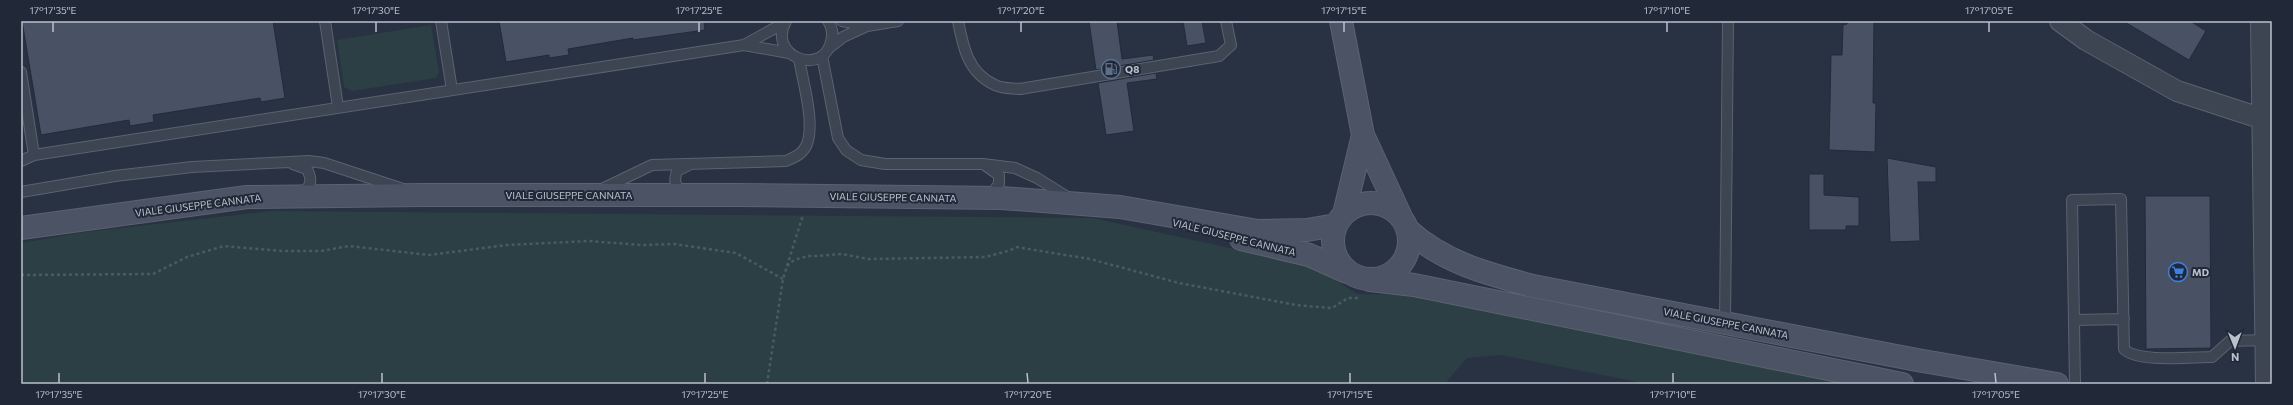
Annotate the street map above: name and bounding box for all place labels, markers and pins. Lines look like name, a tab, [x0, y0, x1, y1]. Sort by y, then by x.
fuel station icon: Q8	[1100, 58, 1122, 80]
place label: Q8	[1125, 63, 1139, 75]
supermarket icon: MD	[2167, 261, 2189, 283]
place label: MD	[2192, 266, 2209, 278]

